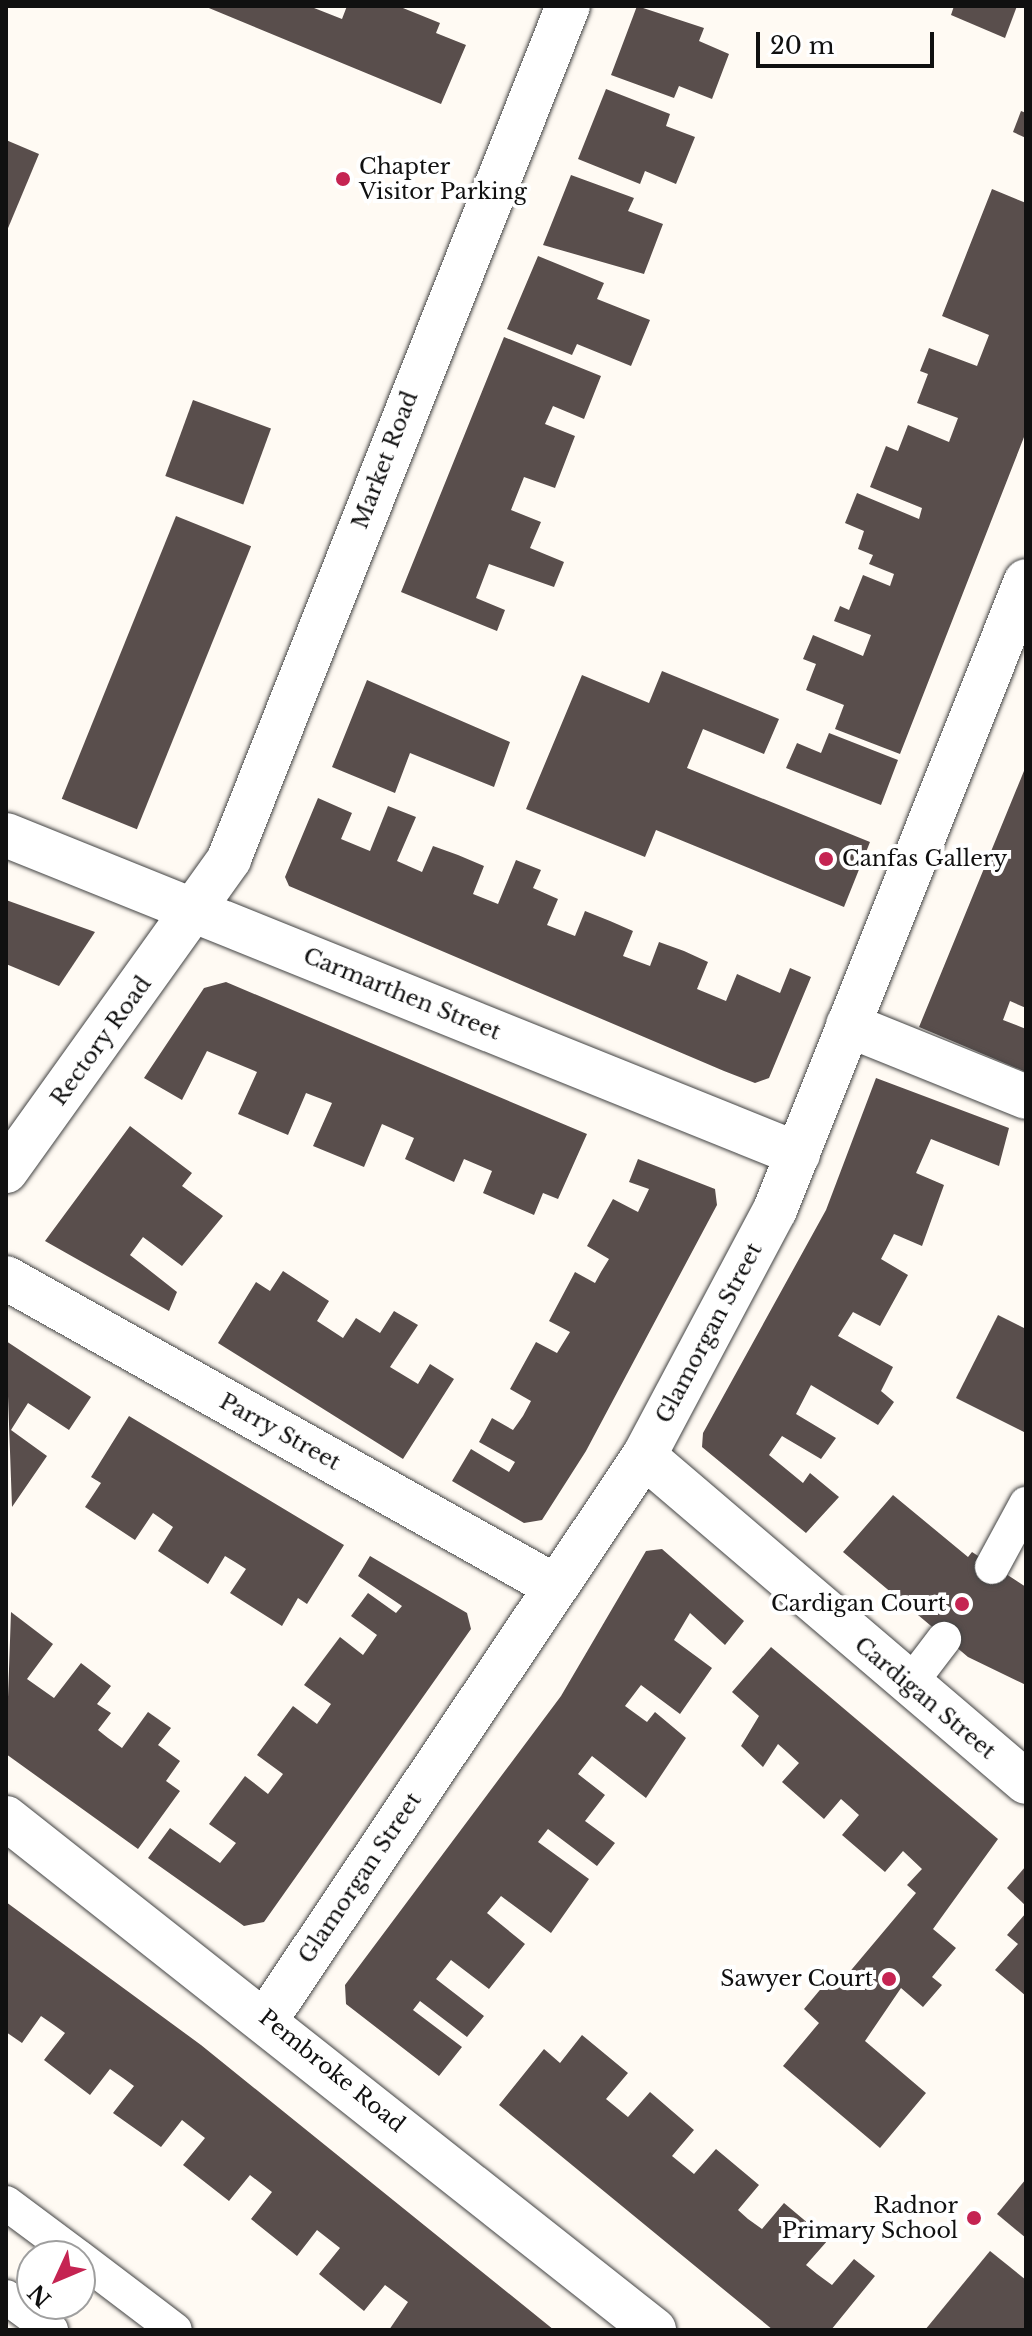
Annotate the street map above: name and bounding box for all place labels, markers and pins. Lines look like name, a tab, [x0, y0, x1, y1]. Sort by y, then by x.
place label: Chapter Visitor Parking	[359, 153, 527, 204]
marker: Chapter Visitor Parking	[334, 170, 352, 188]
place label: Canfas Gallery	[842, 846, 1007, 872]
marker: Canfas Gallery	[817, 850, 835, 868]
place label: Cardigan Court	[771, 1591, 946, 1617]
marker: Cardigan Court	[953, 1595, 971, 1613]
place label: Sawyer Court	[720, 1966, 873, 1992]
marker: Sawyer Court	[880, 1970, 898, 1988]
place label: Radnor Primary School	[781, 2192, 958, 2244]
marker: Radnor Primary School	[965, 2209, 983, 2227]

